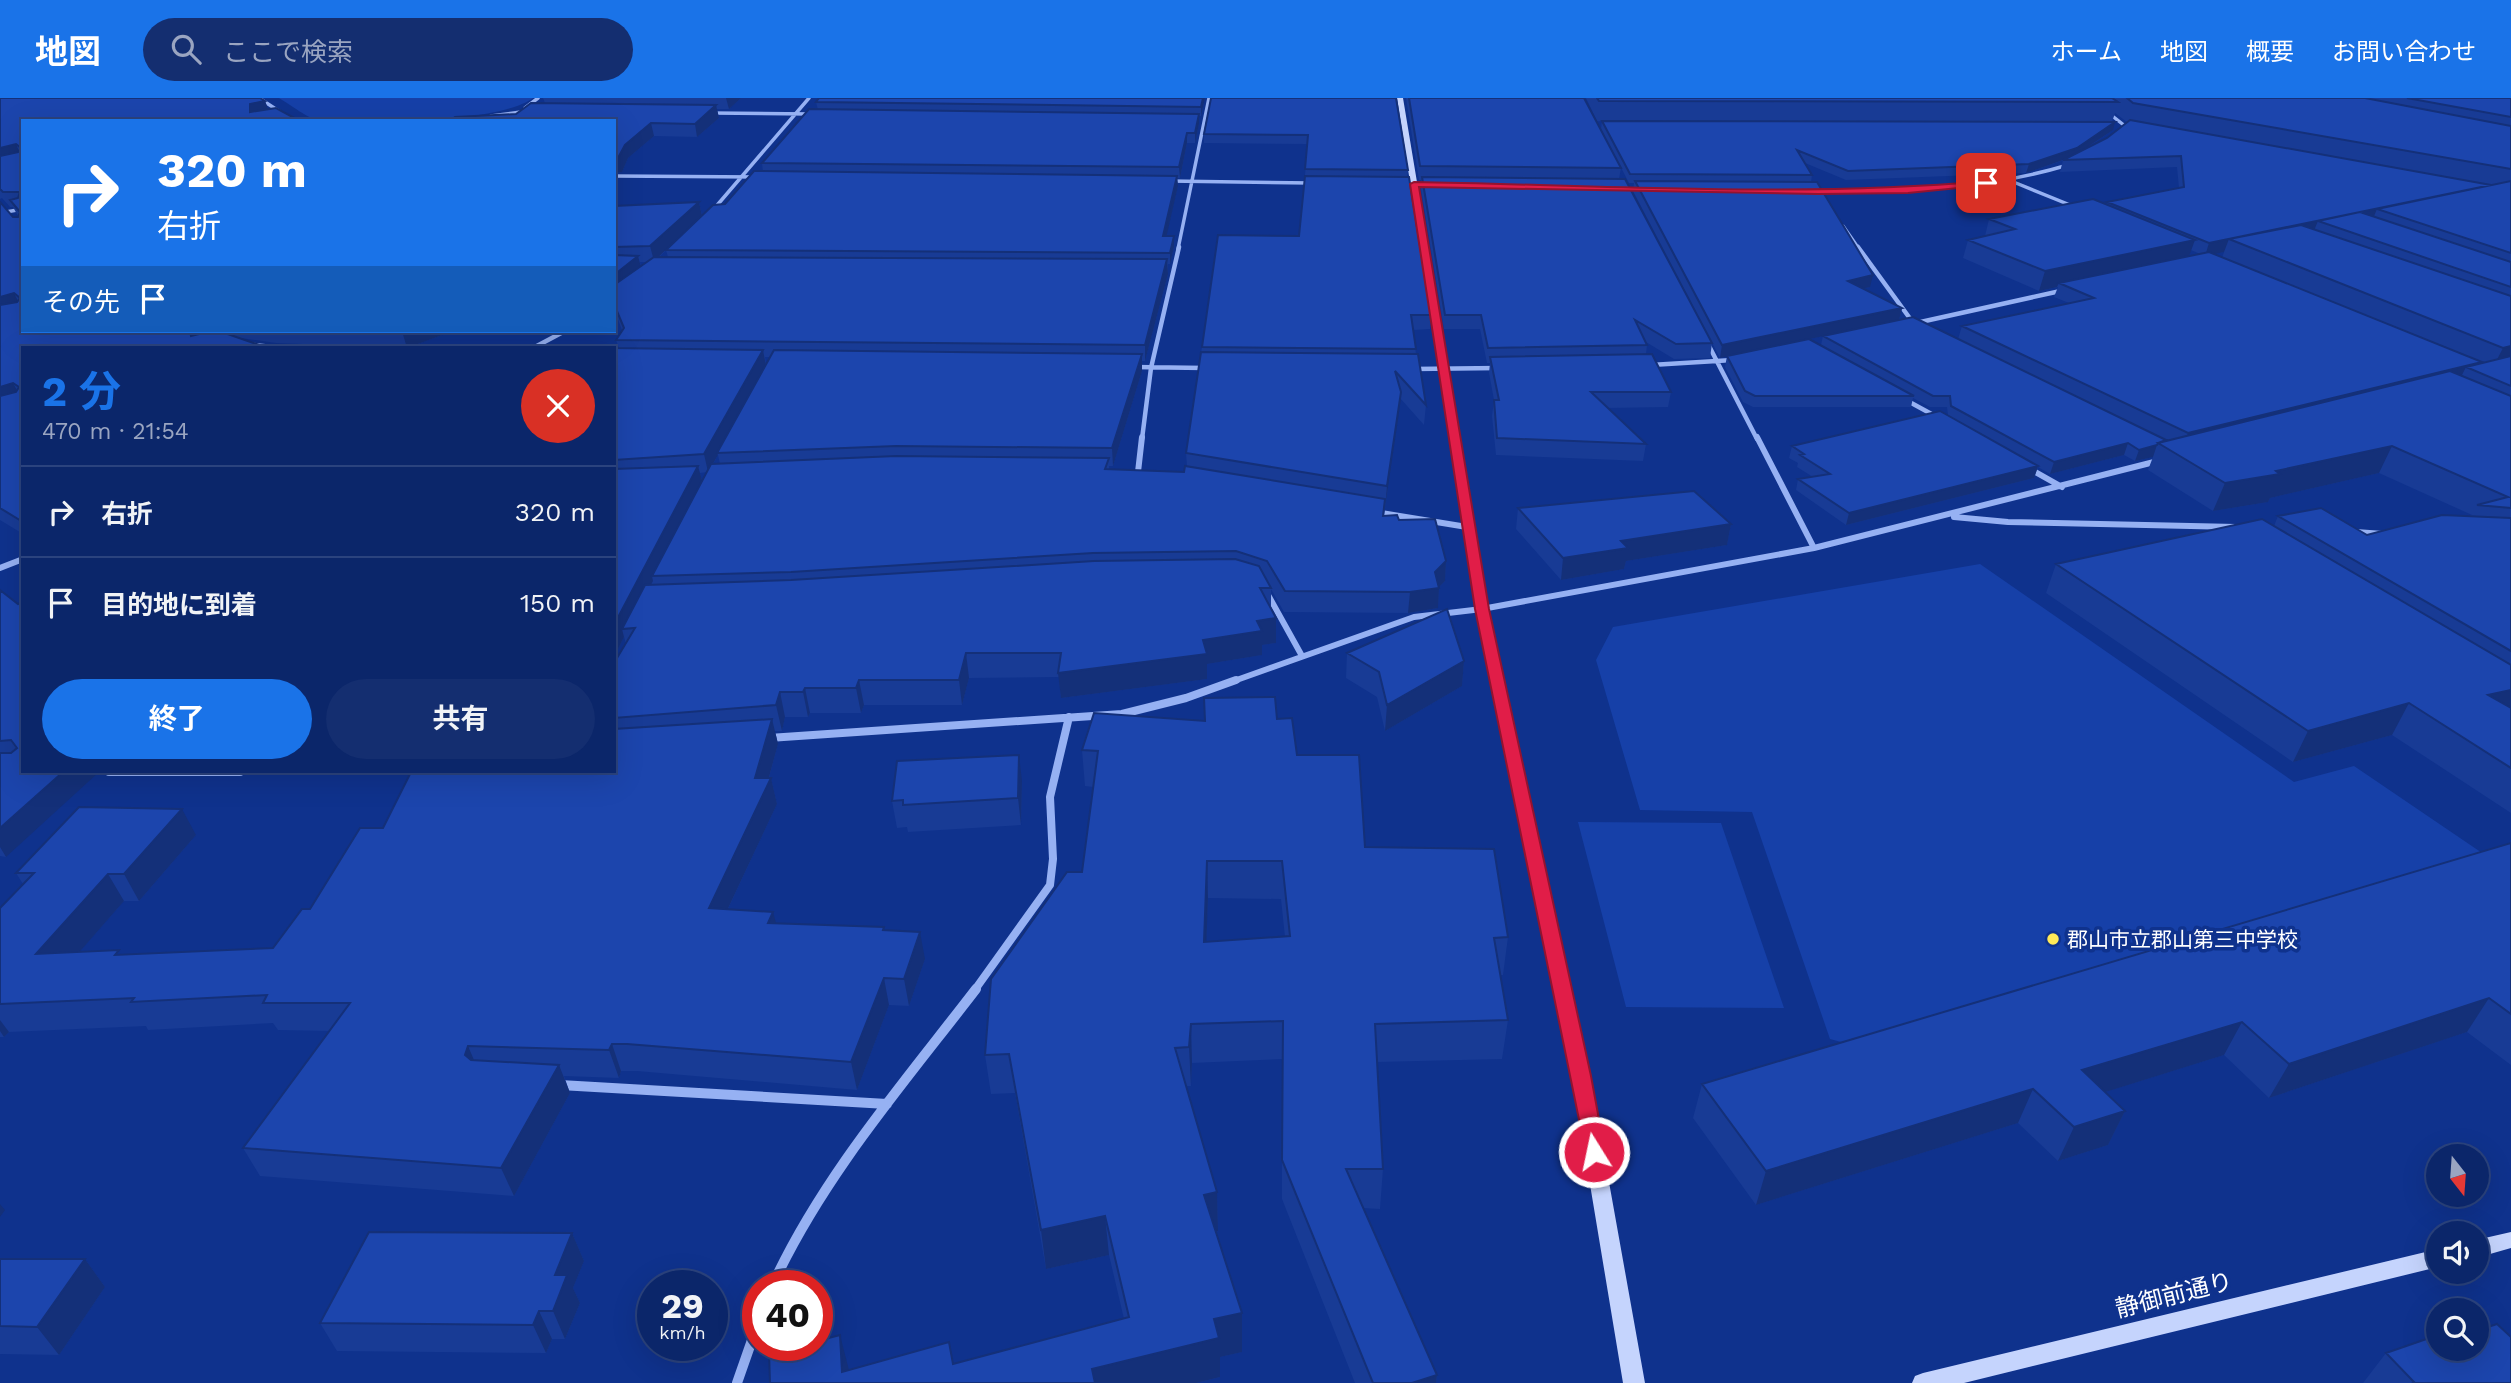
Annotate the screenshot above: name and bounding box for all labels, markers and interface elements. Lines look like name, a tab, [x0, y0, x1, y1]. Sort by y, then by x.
search box	[143, 18, 633, 81]
icon: search	[167, 30, 205, 68]
text: 地図	[35, 32, 101, 71]
text: ここで検索	[223, 37, 353, 67]
text: ホーム	[2051, 38, 2122, 66]
text: 地図	[2160, 38, 2208, 66]
text: 概要	[2246, 38, 2294, 66]
text: お問い合わせ	[2332, 38, 2476, 66]
text: 320 m	[157, 141, 307, 199]
icon: right	[42, 147, 133, 238]
pin	[1956, 153, 2016, 213]
icon: arrive	[1967, 164, 2005, 202]
text: 右折	[157, 207, 221, 245]
icon: arrive	[134, 280, 172, 318]
text: その先	[42, 287, 120, 317]
text: 2 分	[42, 367, 121, 416]
button: close	[521, 369, 595, 443]
text: 470 m · 21:54	[42, 418, 189, 445]
icon: right	[42, 493, 80, 531]
text: 320 m	[515, 497, 595, 527]
text: 右折	[101, 499, 153, 529]
icon: arrive	[42, 584, 80, 622]
text: 150 m	[520, 588, 595, 618]
text: 目的地に到着	[101, 590, 257, 620]
button: 終了	[42, 679, 312, 759]
button: 共有	[326, 679, 595, 759]
place label: 郡山市立郡山第三中学校	[2067, 927, 2298, 952]
marker: 郡山市立郡山第三中学校	[2045, 931, 2061, 947]
position arrow	[1557, 1115, 1631, 1189]
north arrow	[2426, 1144, 2488, 1208]
map controls	[2426, 1144, 2489, 1361]
button: sound	[2426, 1221, 2489, 1284]
street label: 静御前通り	[2112, 1267, 2236, 1323]
speed limit sign: 40	[742, 1270, 833, 1361]
text: 29	[661, 1285, 704, 1327]
button: search	[2426, 1298, 2489, 1361]
text: km/h	[659, 1322, 706, 1343]

